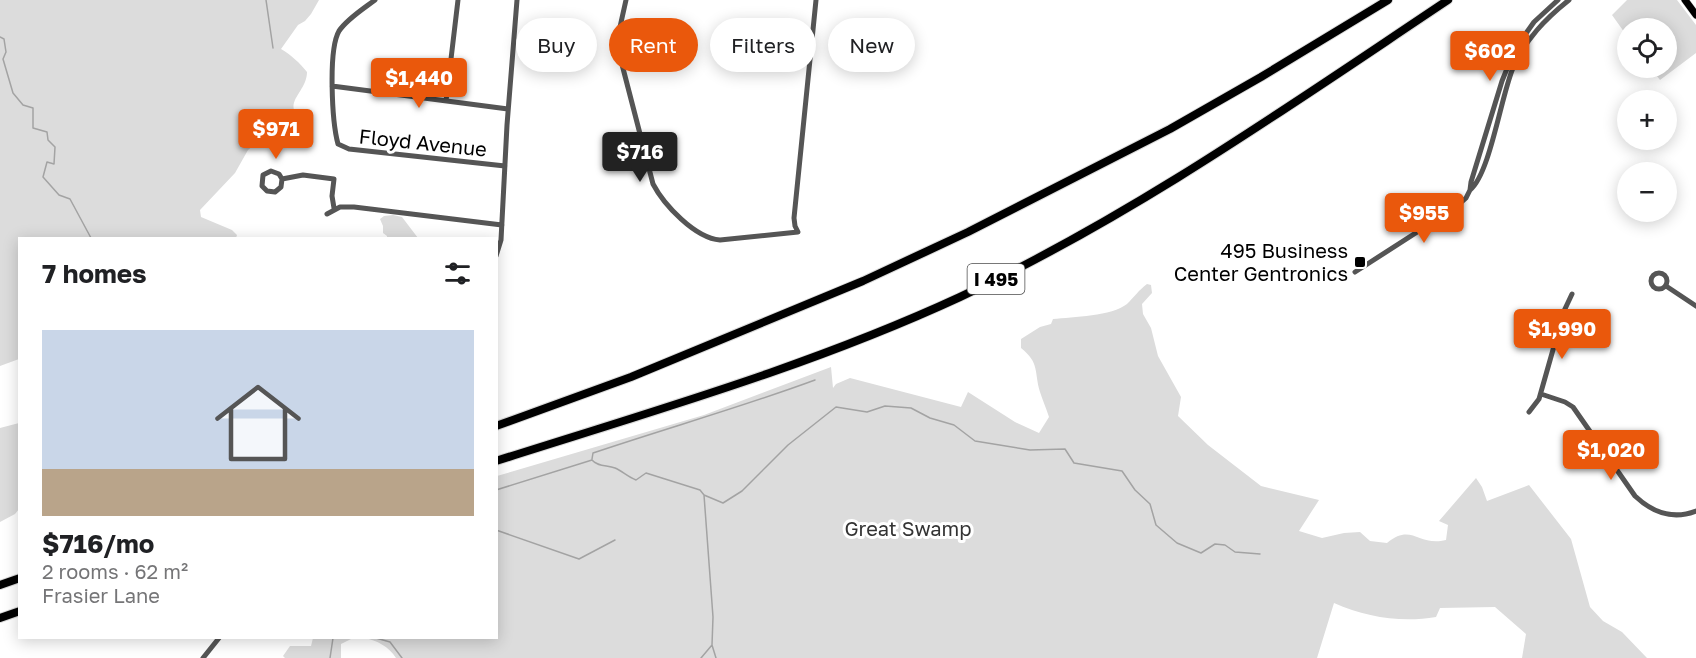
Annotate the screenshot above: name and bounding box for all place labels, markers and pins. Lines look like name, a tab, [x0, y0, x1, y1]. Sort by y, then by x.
pin: $602	[1454, 31, 1526, 82]
pin: $1,440	[370, 58, 468, 109]
pin: $971	[240, 109, 312, 160]
pin: $716	[604, 132, 676, 183]
pin: $955	[1388, 193, 1460, 244]
place label: 495 Business Center Gentronics	[1174, 238, 1348, 285]
marker: 495 Business Center Gentronics	[1353, 255, 1367, 269]
pin: $1,990	[1513, 309, 1611, 360]
pin: $1,020	[1562, 430, 1660, 481]

